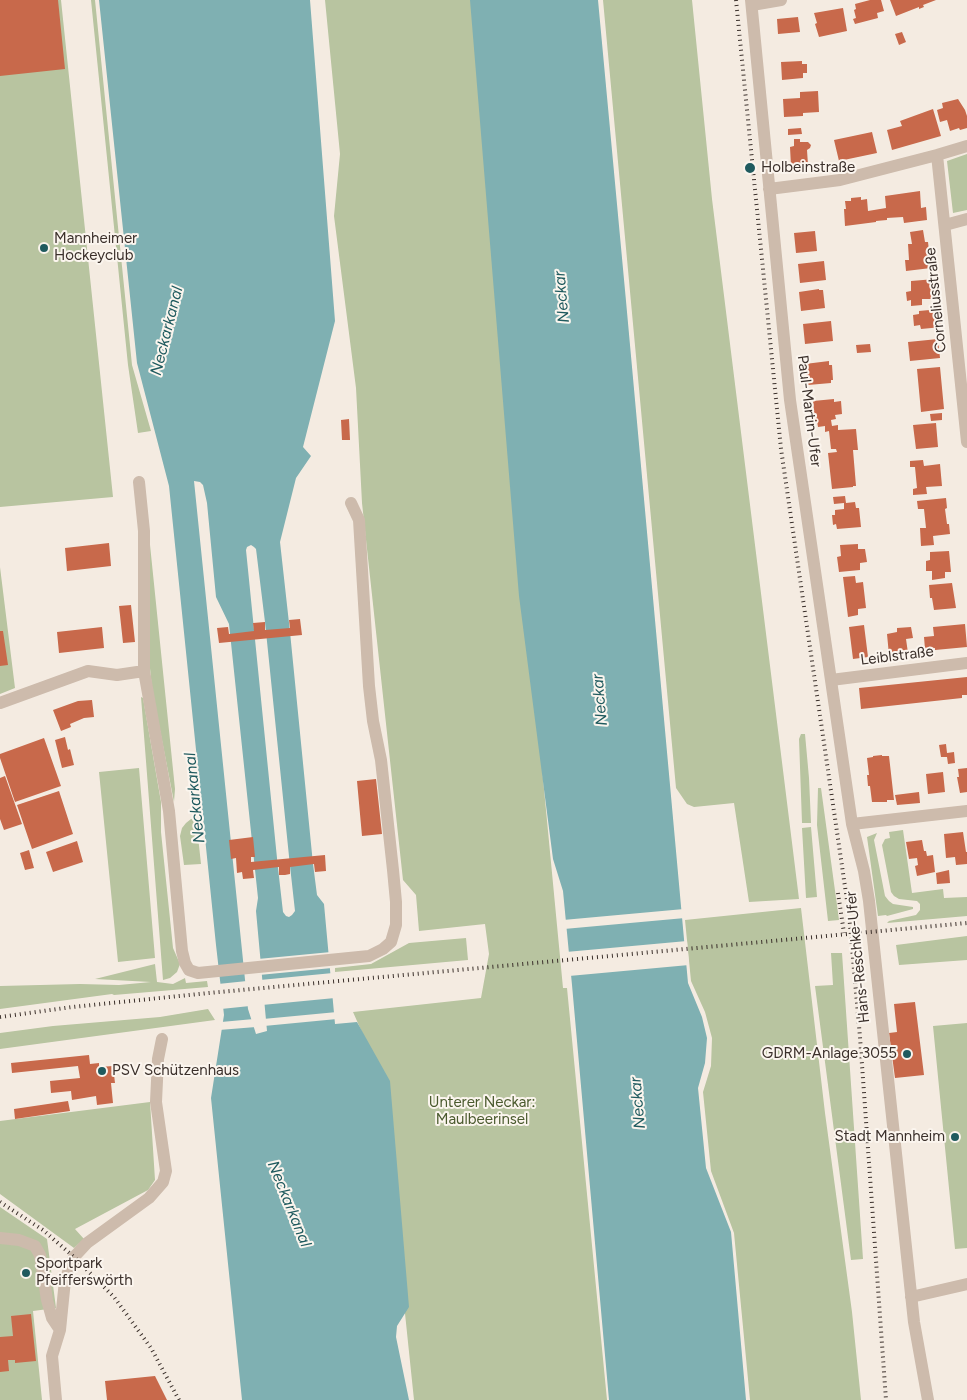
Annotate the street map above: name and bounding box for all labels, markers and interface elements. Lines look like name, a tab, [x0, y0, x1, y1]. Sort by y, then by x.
place label: Holbeinstraße	[761, 159, 855, 177]
marker: Holbeinstraße	[743, 161, 757, 175]
place label: Mannheimer Hockeyclub	[54, 230, 137, 265]
marker: Mannheimer Hockeyclub	[38, 242, 50, 254]
street label: Corneliusstraße	[922, 247, 950, 353]
water label: Neckar	[550, 270, 574, 324]
water label: Neckarkanal	[147, 284, 187, 378]
street label: Paul-Martin-Ufer	[793, 354, 825, 468]
street label: Leiblstraße	[859, 643, 935, 669]
water label: Neckar	[588, 673, 612, 727]
water label: Neckarkanal	[181, 752, 209, 844]
street label: Hans-Reschke-Ufer	[842, 890, 874, 1024]
place label: GDRM-Anlage 3055	[762, 1045, 897, 1063]
marker: GDRM-Anlage 3055	[901, 1048, 913, 1060]
place label: PSV Schützenhaus	[112, 1062, 239, 1080]
marker: PSV Schützenhaus	[96, 1065, 108, 1077]
water label: Neckar	[626, 1076, 650, 1130]
park label: Unterer Neckar: Maulbeerinsel	[429, 1094, 535, 1129]
place label: Stadt Mannheim	[834, 1128, 945, 1146]
marker: Stadt Mannheim	[949, 1131, 961, 1143]
water label: Neckarkanal	[263, 1158, 315, 1250]
place label: Sportpark Pfeifferswörth	[36, 1255, 133, 1290]
marker: Sportpark Pfeifferswörth	[20, 1267, 32, 1279]

